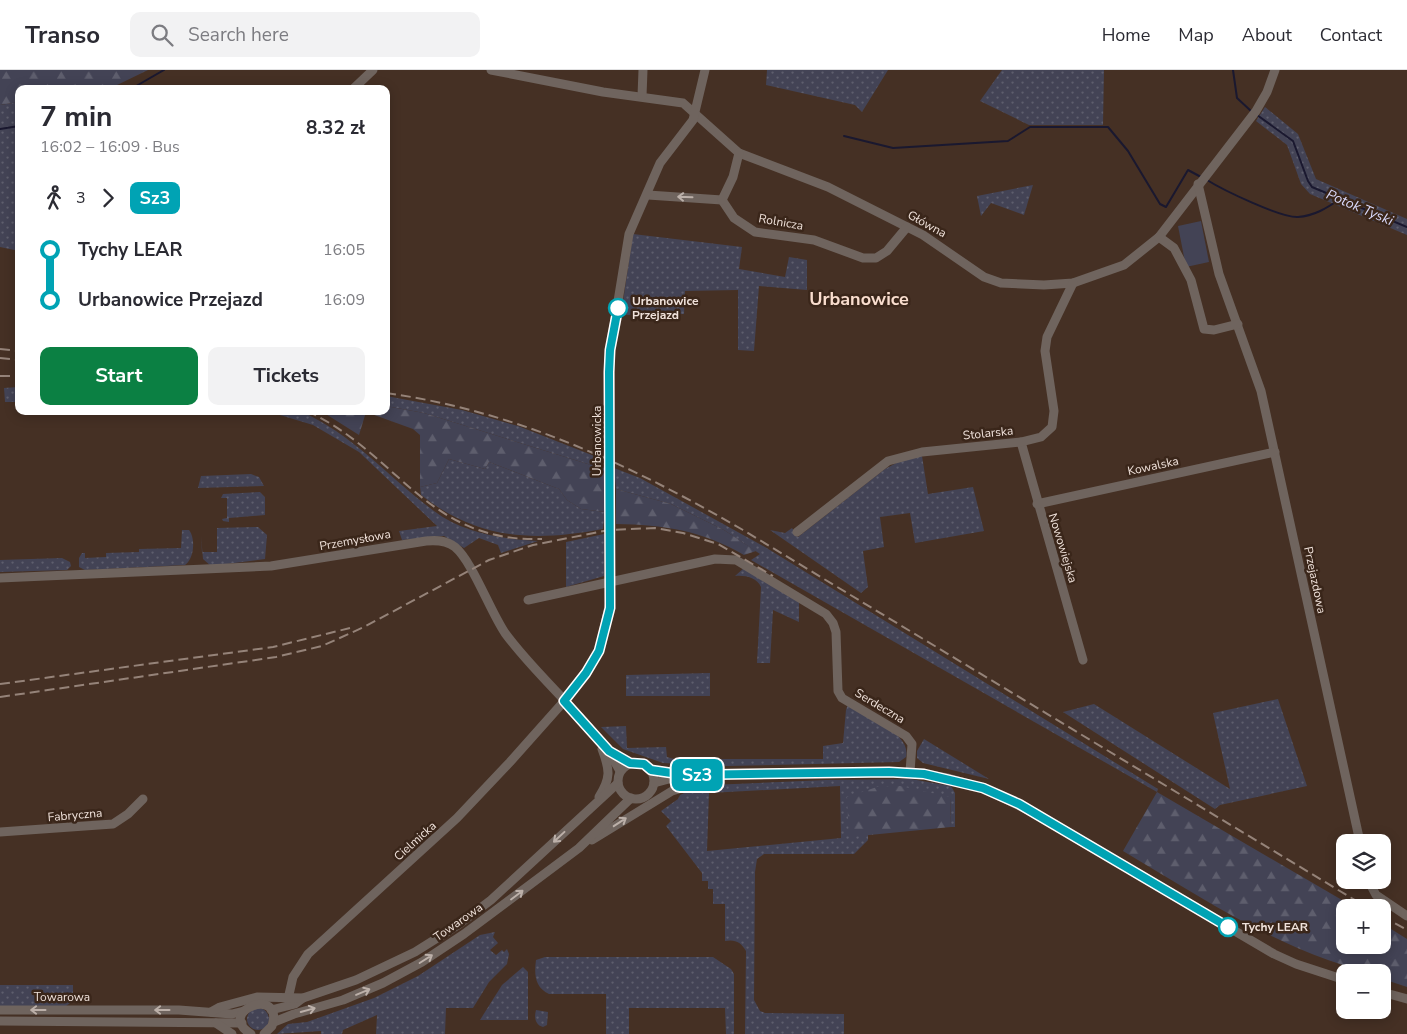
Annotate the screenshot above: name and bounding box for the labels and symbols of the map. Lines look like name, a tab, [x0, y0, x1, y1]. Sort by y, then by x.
water label: Potok Tyski	[1323, 185, 1397, 230]
one-way arrow	[677, 192, 693, 201]
street label: Główna	[905, 207, 949, 241]
street label: Rolnicza	[757, 210, 805, 234]
district label: Urbanowice	[809, 287, 909, 311]
place label: Urbanowice Przejazd	[632, 293, 699, 323]
marker: Urbanowice Przejazd	[608, 298, 628, 318]
street label: Urbanowicka	[589, 406, 605, 476]
street label: Stolarska	[962, 422, 1014, 444]
street label: Kowalska	[1126, 453, 1180, 479]
street label: Nowowiejska	[1045, 511, 1081, 585]
street label: Przemysłowa	[318, 526, 392, 554]
street label: Przejazdowa	[1300, 545, 1330, 615]
street label: Serdeczna	[852, 685, 908, 727]
line badge: Sz3	[668, 759, 726, 791]
street label: Fabryczna	[47, 805, 103, 825]
one-way arrow	[613, 817, 627, 827]
street label: Cielmicka	[390, 818, 440, 864]
one-way arrow	[552, 831, 565, 843]
one-way arrow	[510, 890, 524, 900]
street label: Towarowa	[430, 899, 486, 945]
marker: Tychy LEAR	[1218, 917, 1238, 937]
place label: Tychy LEAR	[1242, 919, 1309, 935]
one-way arrow	[419, 954, 433, 964]
one-way arrow	[355, 986, 370, 996]
street label: Towarowa	[34, 989, 90, 1005]
one-way arrow	[30, 1005, 46, 1015]
one-way arrow	[154, 1005, 170, 1015]
one-way arrow	[299, 1005, 315, 1014]

